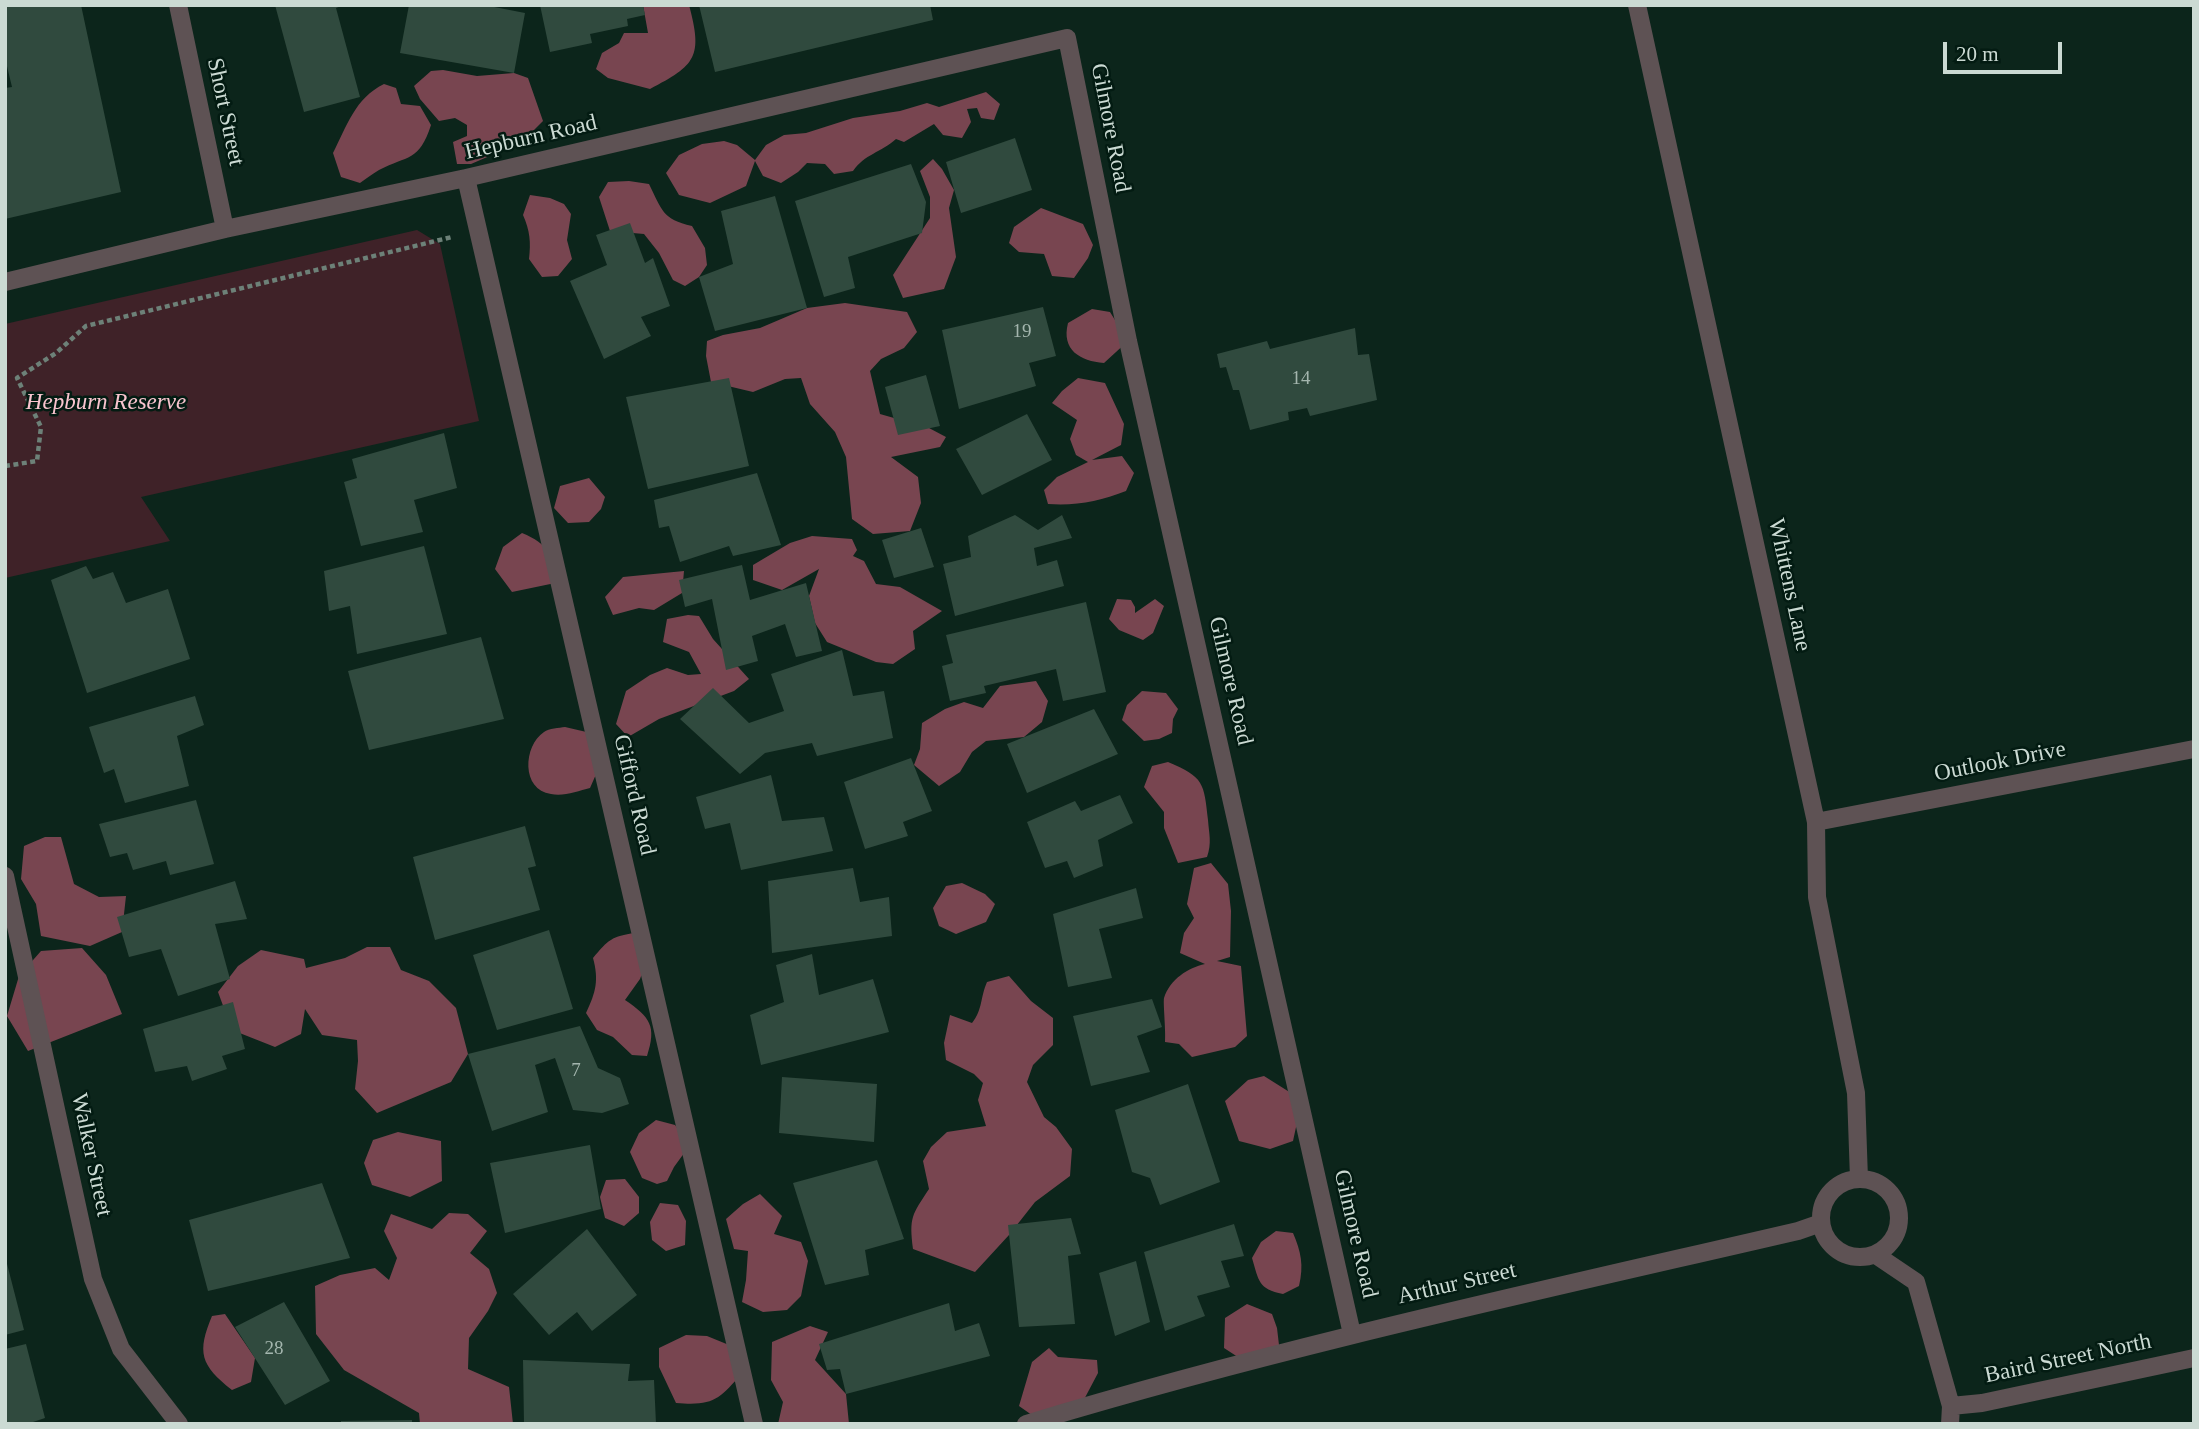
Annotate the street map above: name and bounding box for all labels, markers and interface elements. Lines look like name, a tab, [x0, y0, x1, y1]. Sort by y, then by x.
scale bar	[1947, 28, 2066, 72]
text: 20 m	[1956, 42, 1999, 66]
street label: Short Street	[200, 56, 250, 168]
street label: Gilmore Road	[1084, 61, 1136, 195]
street label: Hepburn Road	[462, 109, 600, 167]
house number: 19	[1012, 321, 1032, 343]
house number: 14	[1292, 368, 1310, 390]
park label: Hepburn Reserve	[26, 389, 186, 417]
street label: Whittens Lane	[1761, 516, 1817, 654]
street label: Gilmore Road	[1202, 614, 1258, 748]
street label: Gifford Road	[607, 732, 661, 858]
street label: Outlook Drive	[1932, 736, 2068, 788]
house number: 7	[571, 1060, 581, 1082]
street label: Walker Street	[64, 1091, 118, 1219]
street label: Gilmore Road	[1327, 1167, 1383, 1301]
street label: Arthur Street	[1395, 1257, 1519, 1311]
street label: Baird Street North	[1982, 1328, 2154, 1390]
house number: 28	[265, 1338, 284, 1360]

